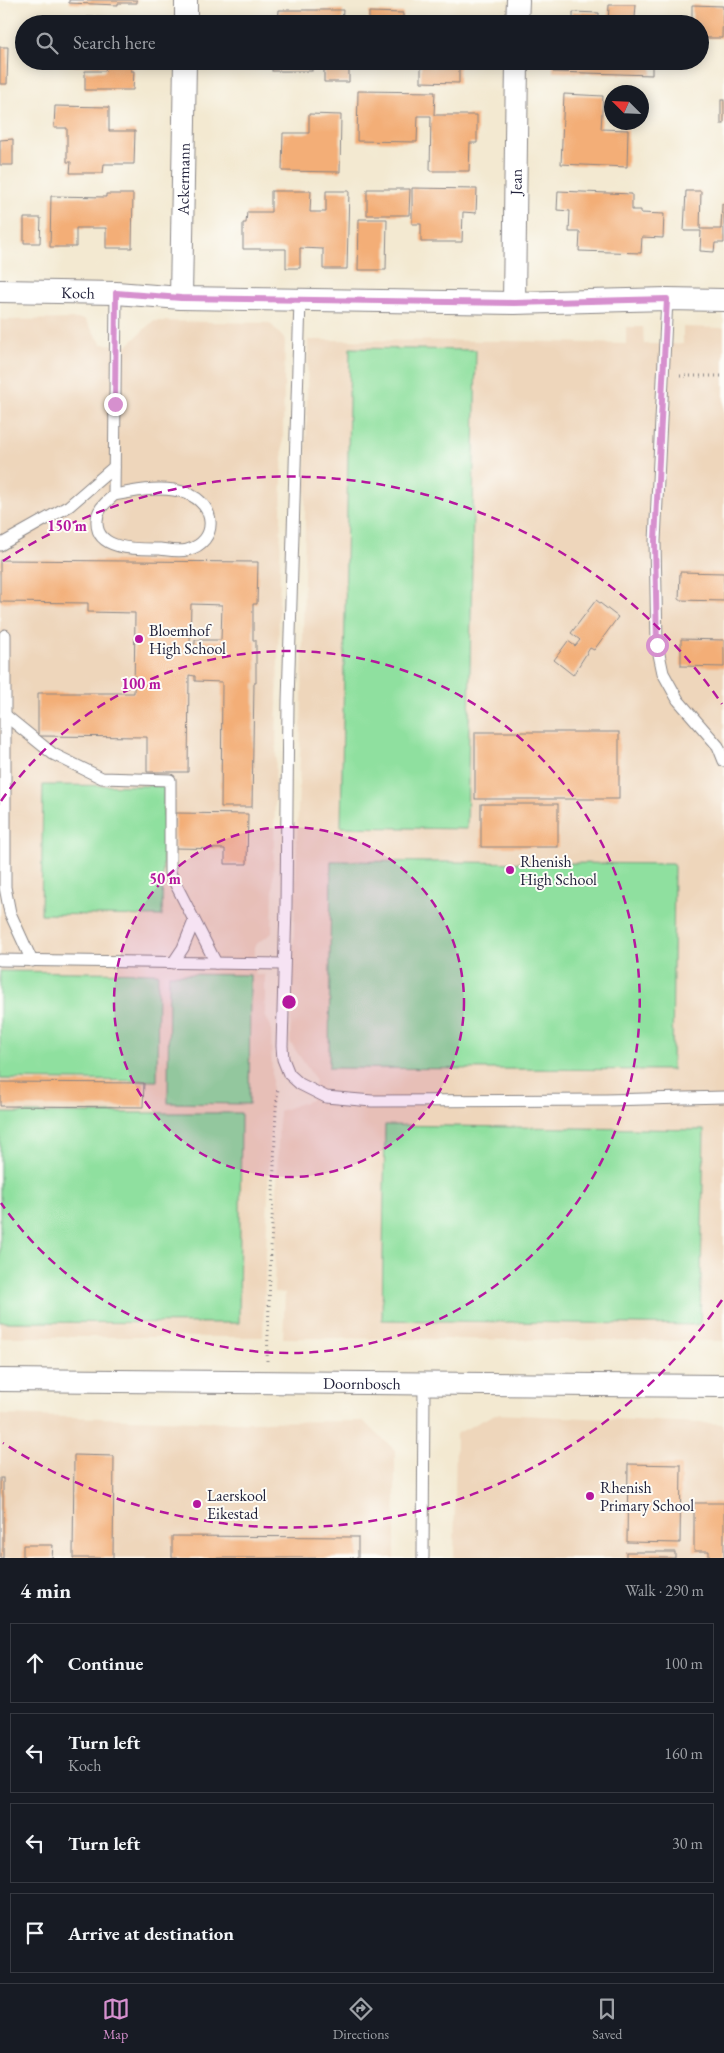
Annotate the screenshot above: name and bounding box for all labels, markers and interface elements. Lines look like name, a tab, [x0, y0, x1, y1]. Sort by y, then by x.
search box	[15, 15, 709, 70]
icon: search	[33, 29, 61, 57]
text: Search here	[73, 30, 155, 55]
north arrow	[604, 85, 649, 130]
street label: Ackermann	[172, 142, 194, 216]
street label: Jean	[505, 168, 526, 197]
street label: Koch	[61, 282, 95, 303]
route end	[104, 393, 127, 416]
text: 150 m	[47, 516, 87, 535]
place label: Bloemhof High School	[149, 620, 226, 659]
marker: Bloemhof High School	[133, 633, 145, 645]
route start	[646, 634, 669, 657]
text: 100 m	[121, 674, 161, 693]
place label: Rhenish High School	[520, 851, 597, 890]
marker: Rhenish High School	[504, 864, 516, 876]
text: 50 m	[149, 869, 181, 888]
centre of rings	[280, 993, 298, 1011]
street label: Doornbosch	[323, 1372, 401, 1394]
place label: Rhenish Primary School	[600, 1477, 694, 1516]
place label: Laerskool Eikestad	[207, 1485, 267, 1524]
marker: Rhenish Primary School	[584, 1490, 596, 1502]
marker: Laerskool Eikestad	[191, 1498, 203, 1510]
text: 4 min	[20, 1577, 71, 1604]
text: Walk · 290 m	[625, 1580, 704, 1601]
icon: ahead	[21, 1649, 49, 1677]
text: Continue	[68, 1651, 143, 1676]
text: 100 m	[664, 1653, 703, 1674]
text: Turn left	[68, 1730, 140, 1755]
icon: left	[21, 1739, 49, 1767]
text: 160 m	[664, 1743, 703, 1764]
text: Koch	[68, 1755, 102, 1776]
icon: left	[21, 1829, 49, 1857]
text: Turn left	[68, 1831, 140, 1856]
text: 30 m	[672, 1833, 703, 1854]
icon: arrive	[21, 1919, 49, 1947]
text: Arrive at destination	[68, 1921, 234, 1946]
tab: Map	[102, 1995, 130, 2043]
tab: Directions	[333, 1995, 389, 2043]
tab: Saved	[592, 1995, 622, 2043]

